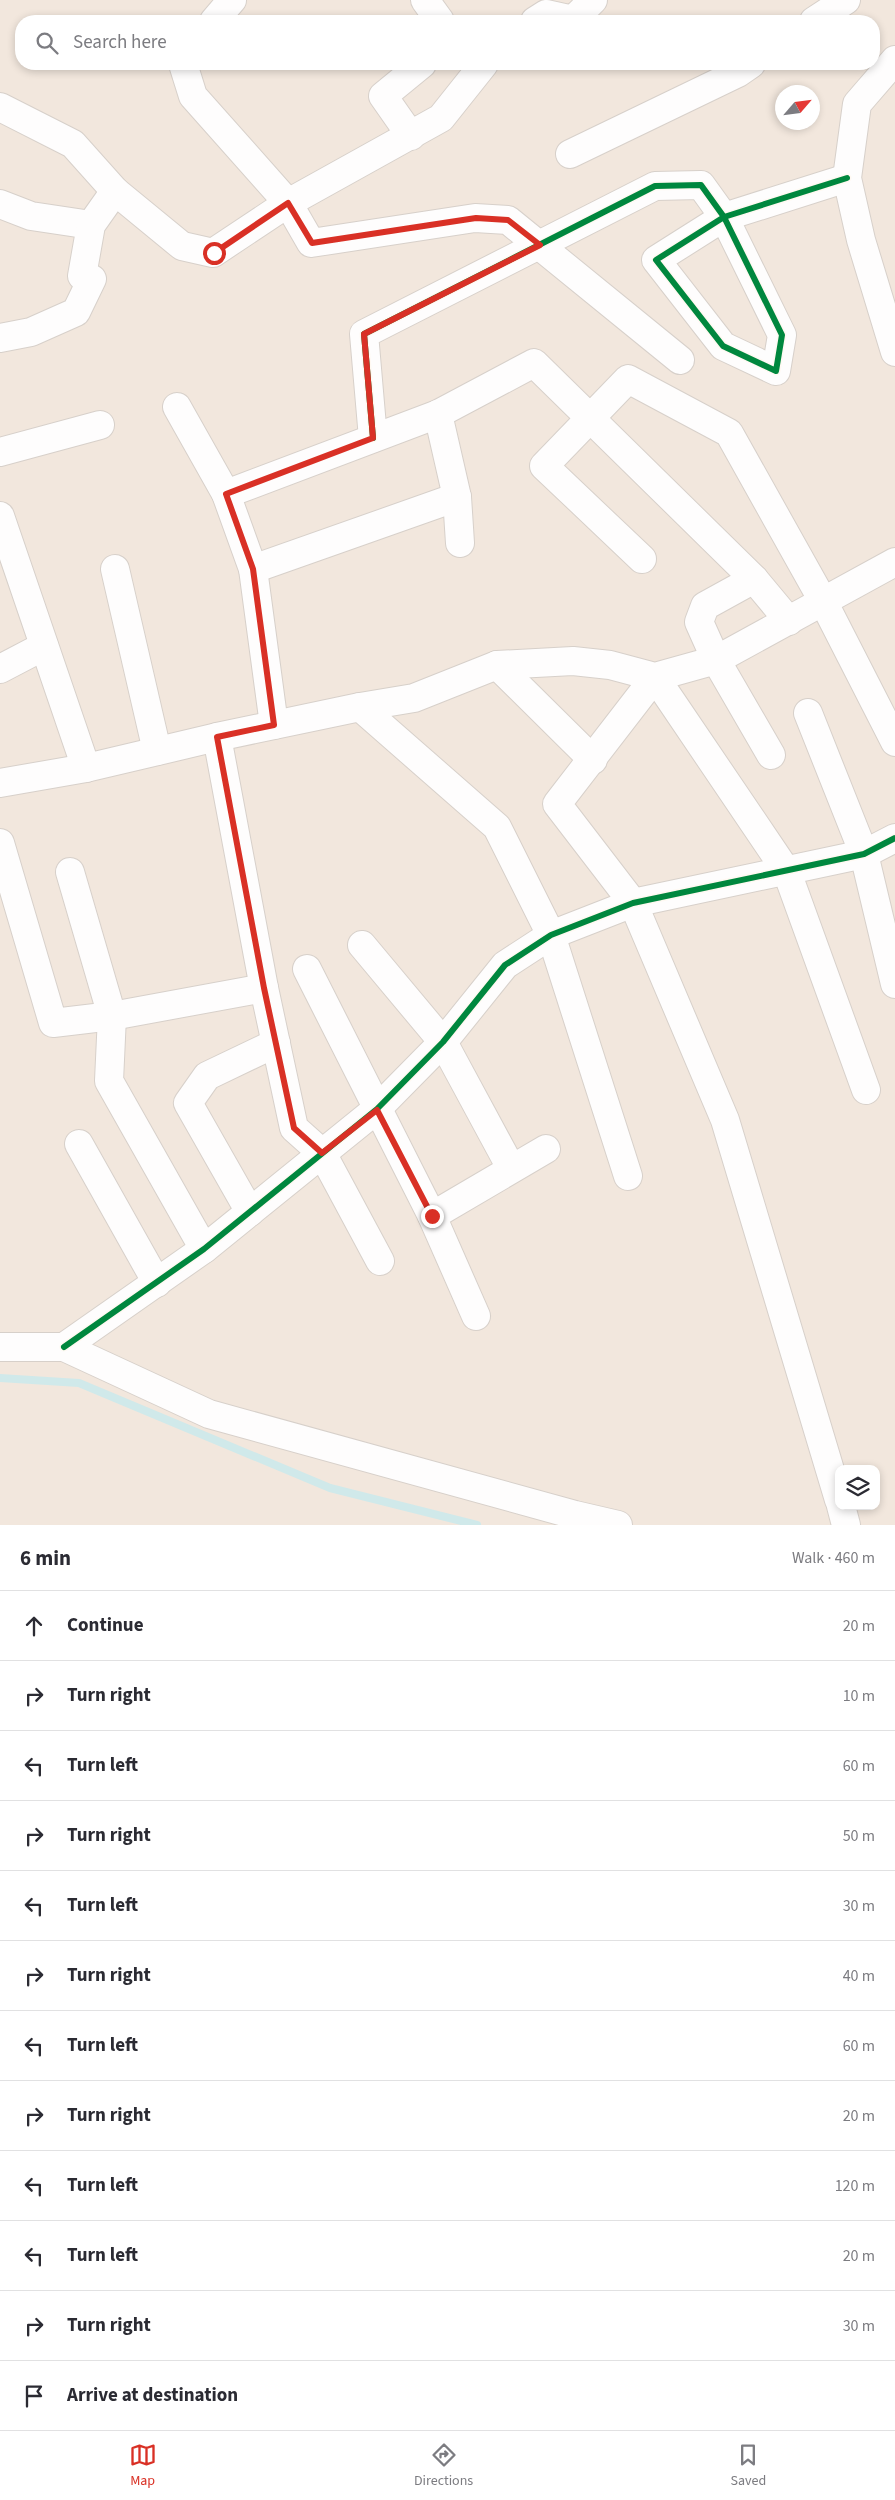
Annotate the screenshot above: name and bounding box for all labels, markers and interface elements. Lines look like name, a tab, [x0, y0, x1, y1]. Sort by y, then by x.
search box	[15, 15, 880, 70]
icon: search	[33, 29, 61, 57]
text: Search here	[73, 29, 167, 56]
north arrow	[775, 85, 820, 130]
route start	[203, 242, 226, 265]
route end	[421, 1205, 444, 1228]
map controls	[835, 1465, 880, 1510]
button: layers	[835, 1465, 880, 1510]
text: 6 min	[20, 1543, 71, 1573]
text: Walk · 460 m	[792, 1547, 875, 1569]
icon: ahead	[20, 1612, 48, 1640]
text: Continue	[67, 1612, 144, 1639]
text: 20 m	[843, 1615, 875, 1637]
icon: right	[20, 1682, 48, 1710]
text: Turn right	[67, 1682, 151, 1709]
text: 10 m	[843, 1685, 875, 1707]
icon: left	[20, 1752, 48, 1780]
text: Turn left	[67, 1752, 138, 1779]
text: 60 m	[843, 1755, 875, 1777]
icon: right	[20, 1822, 48, 1850]
text: Turn right	[67, 1822, 151, 1849]
text: 50 m	[843, 1825, 875, 1847]
icon: left	[20, 1892, 48, 1920]
text: Turn left	[67, 1892, 138, 1919]
text: 30 m	[843, 1895, 875, 1917]
icon: right	[20, 1962, 48, 1990]
text: Turn right	[67, 1962, 151, 1989]
text: 40 m	[843, 1965, 875, 1987]
icon: left	[20, 2032, 48, 2060]
text: Turn left	[67, 2032, 138, 2059]
text: 60 m	[843, 2035, 875, 2057]
icon: right	[20, 2102, 48, 2130]
text: Turn right	[67, 2102, 151, 2129]
text: 20 m	[843, 2105, 875, 2127]
icon: left	[20, 2172, 48, 2200]
text: Turn left	[67, 2172, 138, 2199]
text: 120 m	[835, 2175, 875, 2197]
icon: left	[20, 2242, 48, 2270]
text: Turn left	[67, 2242, 138, 2269]
text: 20 m	[843, 2245, 875, 2267]
icon: right	[20, 2312, 48, 2340]
text: Turn right	[67, 2312, 151, 2339]
text: 30 m	[843, 2315, 875, 2337]
icon: arrive	[20, 2382, 48, 2410]
text: Arrive at destination	[67, 2382, 238, 2409]
tab: Map	[129, 2441, 157, 2491]
tab: Directions	[414, 2441, 473, 2491]
tab: Saved	[731, 2441, 766, 2491]

